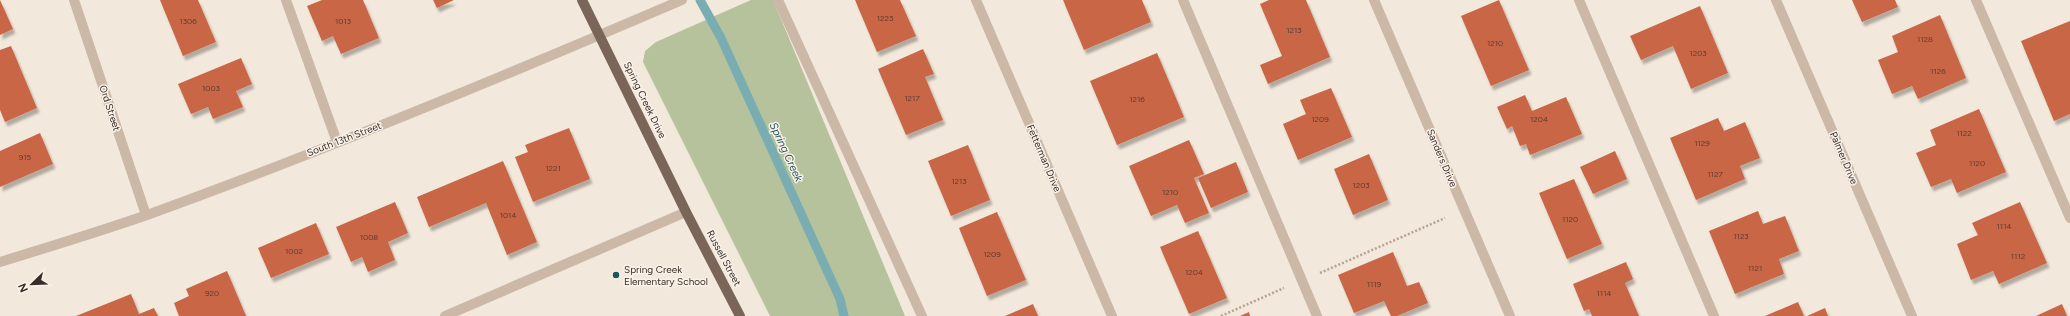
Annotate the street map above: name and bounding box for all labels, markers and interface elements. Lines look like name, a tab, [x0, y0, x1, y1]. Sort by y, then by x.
house number: 1223	[877, 13, 893, 23]
house number: 1306	[179, 16, 197, 26]
house number: 1013	[335, 16, 351, 26]
house number: 1213	[1286, 25, 1302, 35]
house number: 1128	[1917, 34, 1933, 44]
house number: 1210	[1487, 38, 1503, 48]
house number: 1203	[1689, 48, 1707, 58]
street label: Spring Creek Drive	[621, 60, 669, 141]
house number: 1126	[1930, 66, 1946, 76]
street label: Ord Street	[96, 83, 124, 133]
house number: 1003	[202, 83, 220, 93]
house number: 1217	[904, 93, 920, 103]
house number: 1216	[1129, 94, 1145, 104]
house number: 1209	[1311, 114, 1329, 124]
house number: 1204	[1530, 114, 1548, 124]
street label: South 13th Street	[305, 119, 383, 159]
water label: Spring Creek	[767, 120, 806, 184]
street label: Fetterman Drive	[1024, 122, 1064, 194]
street label: Sanders Drive	[1424, 127, 1460, 189]
house number: 1122	[1956, 128, 1972, 138]
street label: Palmer Drive	[1827, 130, 1861, 187]
house number: 1129	[1694, 138, 1710, 148]
house number: 915	[19, 152, 32, 162]
house number: 1120	[1969, 158, 1985, 168]
house number: 1221	[545, 163, 561, 173]
house number: 1127	[1707, 169, 1723, 179]
house number: 1213	[951, 176, 967, 186]
house number: 1203	[1352, 180, 1370, 190]
house number: 1210	[1162, 187, 1178, 197]
house number: 1014	[500, 210, 516, 220]
house number: 1120	[1562, 214, 1578, 224]
house number: 1114	[1997, 221, 2011, 231]
street label: Russell Street	[704, 228, 744, 288]
house number: 1123	[1733, 231, 1749, 241]
house number: 1008	[360, 232, 378, 242]
house number: 1002	[285, 246, 303, 256]
house number: 1209	[983, 249, 1001, 259]
house number: 1112	[2011, 251, 2025, 261]
place label: Spring Creek Elementary School	[624, 263, 708, 288]
house number: 1121	[1748, 263, 1762, 273]
north arrow	[12, 264, 52, 304]
house number: 1204	[1185, 267, 1203, 277]
marker: Spring Creek Elementary School	[611, 270, 621, 280]
house number: 1119	[1367, 279, 1382, 289]
text: N	[16, 281, 31, 294]
house number: 920	[205, 288, 219, 298]
house number: 1114	[1597, 288, 1611, 298]

